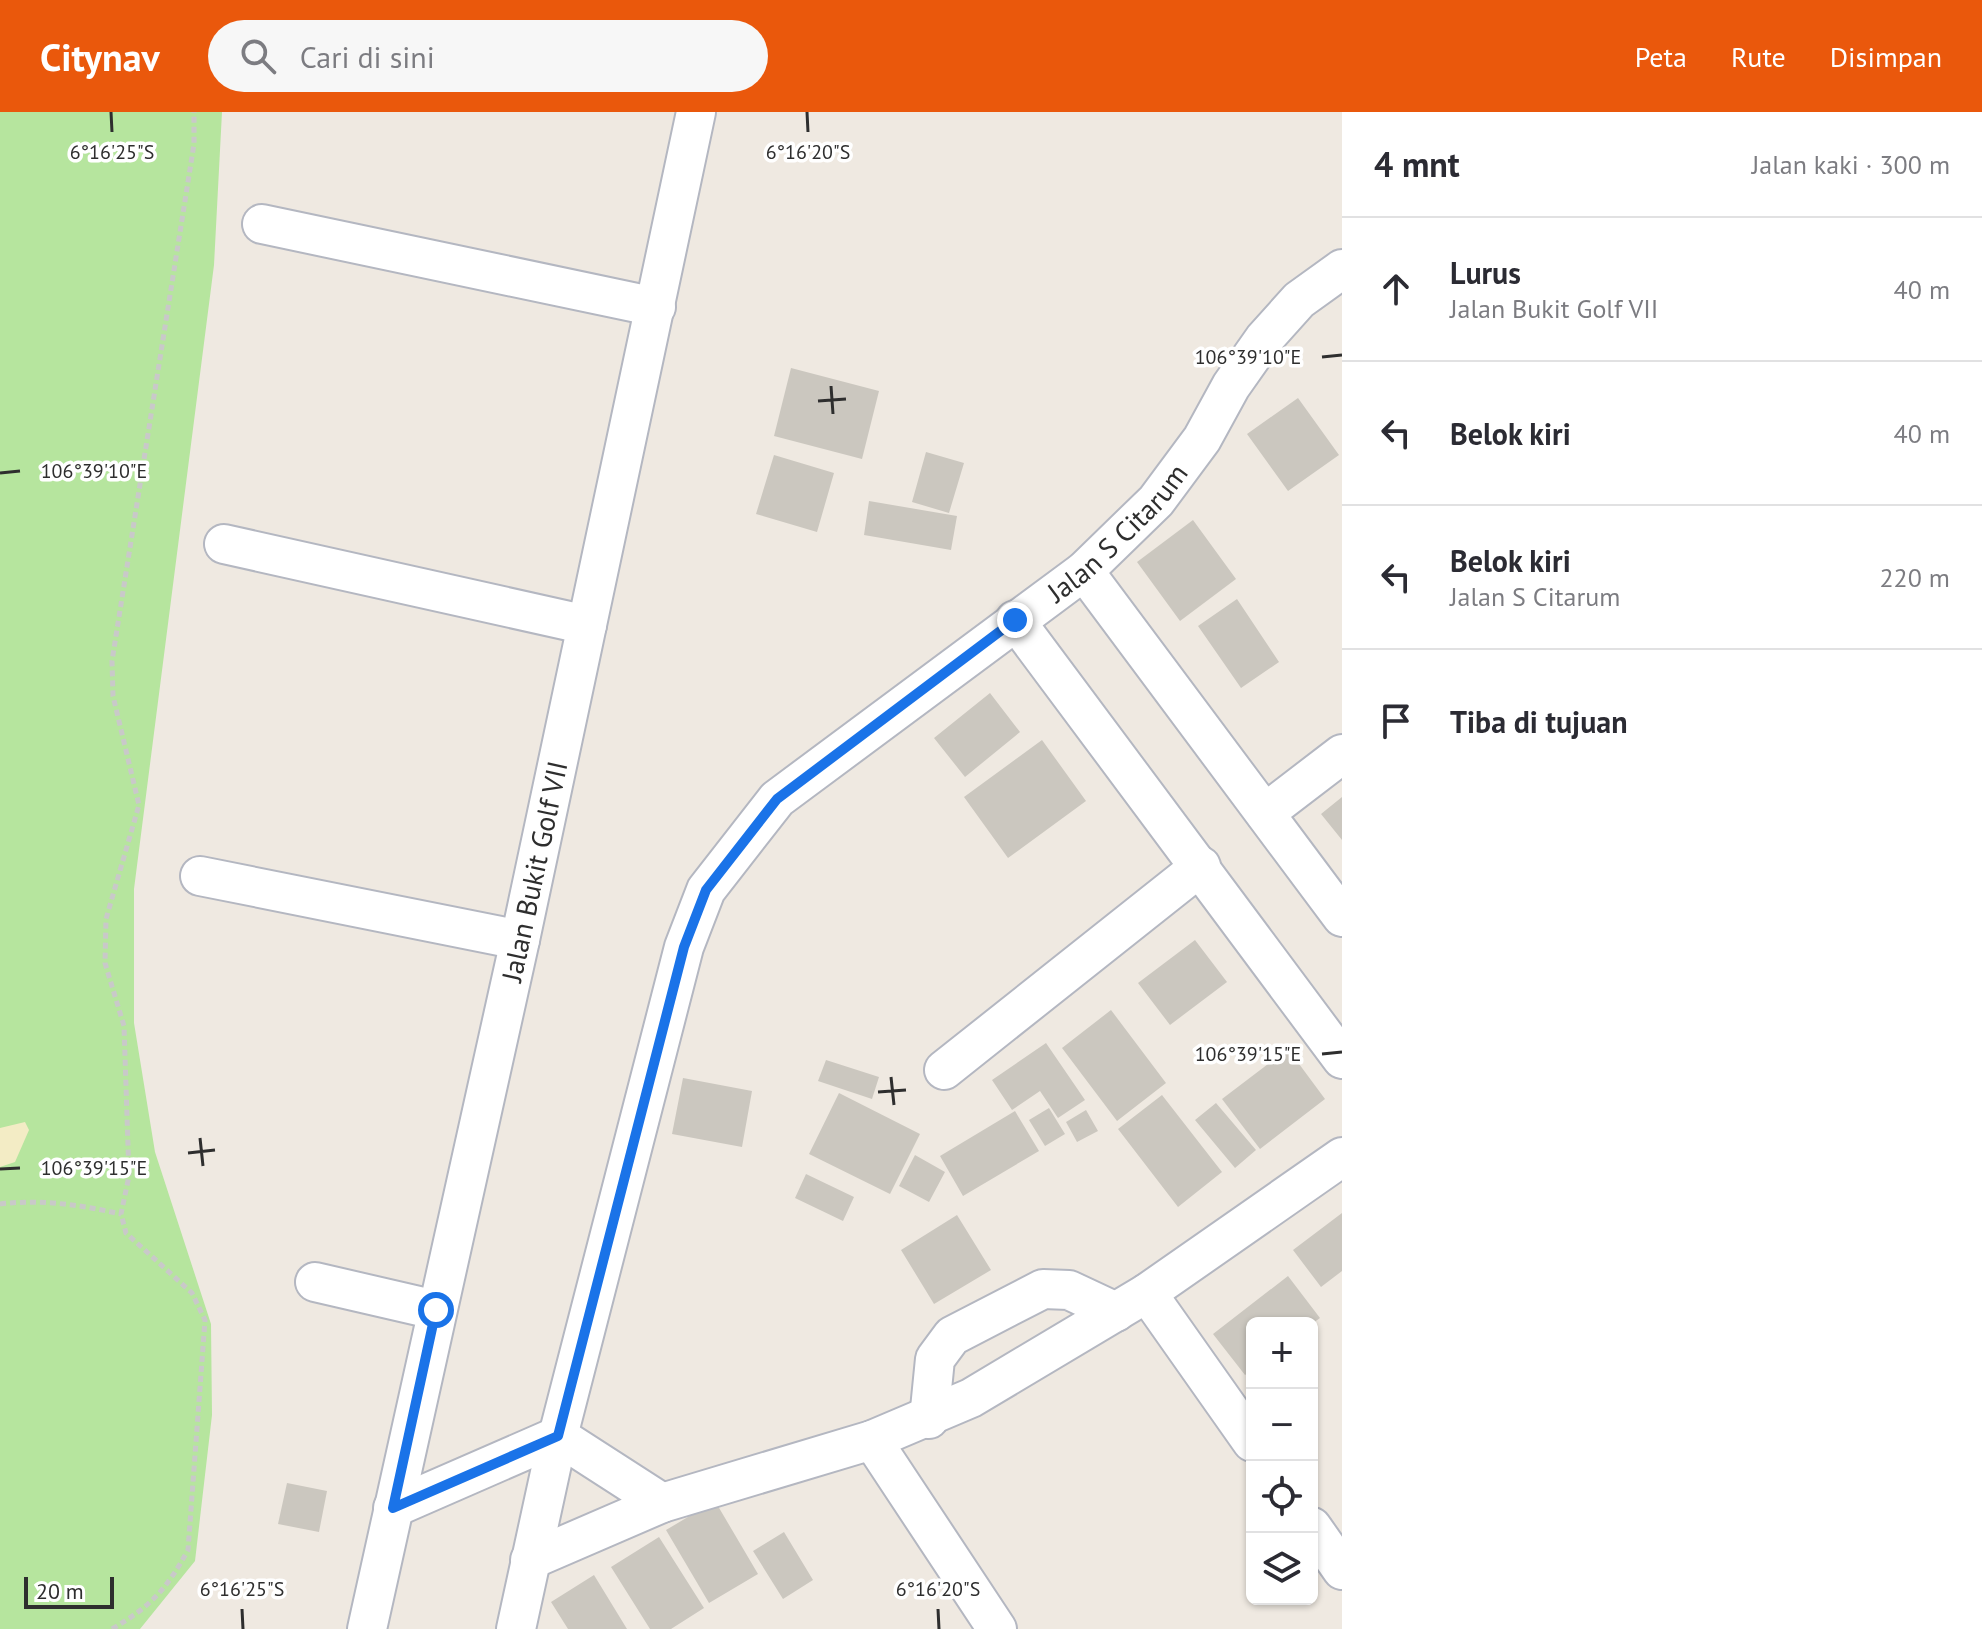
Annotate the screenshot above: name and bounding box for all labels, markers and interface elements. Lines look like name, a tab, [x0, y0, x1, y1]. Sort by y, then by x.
search box	[208, 20, 768, 92]
text: Citynav	[40, 32, 160, 81]
icon: search	[236, 34, 280, 78]
text: Cari di sini	[300, 37, 435, 76]
text: Peta	[1635, 38, 1687, 75]
text: Rute	[1731, 38, 1786, 75]
text: Disimpan	[1830, 38, 1942, 75]
text: 6°16'25"S	[70, 139, 154, 165]
text: 6°16'20"S	[766, 139, 850, 165]
text: 4 mnt	[1374, 142, 1460, 186]
text: Jalan kaki · 300 m	[1752, 148, 1950, 181]
text: Lurus	[1450, 253, 1521, 292]
icon: ahead	[1374, 267, 1418, 311]
text: 40 m	[1894, 273, 1950, 306]
text: Jalan Bukit Golf VII	[1450, 292, 1658, 325]
text: 106°39'10"E	[1195, 344, 1301, 370]
icon: left	[1374, 411, 1418, 455]
text: Belok kiri	[1450, 414, 1571, 453]
text: 40 m	[1894, 417, 1950, 450]
street label: Jalan S Citarum	[1039, 456, 1195, 611]
text: 106°39'10"E	[41, 458, 147, 484]
text: Belok kiri	[1450, 541, 1571, 580]
icon: left	[1374, 555, 1418, 599]
text: 220 m	[1879, 561, 1950, 594]
text: Jalan S Citarum	[1450, 580, 1620, 613]
route end	[997, 602, 1033, 638]
icon: arrive	[1374, 699, 1418, 743]
text: Tiba di tujuan	[1450, 702, 1628, 741]
street label: Jalan Bukit Golf VII	[492, 758, 576, 986]
text: 106°39'15"E	[1195, 1041, 1301, 1067]
text: 106°39'15"E	[41, 1155, 147, 1181]
route start	[418, 1292, 454, 1328]
map controls	[1246, 1317, 1318, 1605]
button: +	[1246, 1317, 1318, 1389]
button: −	[1246, 1389, 1318, 1461]
button: locate	[1246, 1461, 1318, 1533]
button: layers	[1246, 1533, 1318, 1605]
scale bar	[24, 1573, 114, 1609]
text: 6°16'25"S	[200, 1576, 284, 1602]
text: 6°16'20"S	[896, 1576, 980, 1602]
text: 20 m	[36, 1577, 84, 1605]

